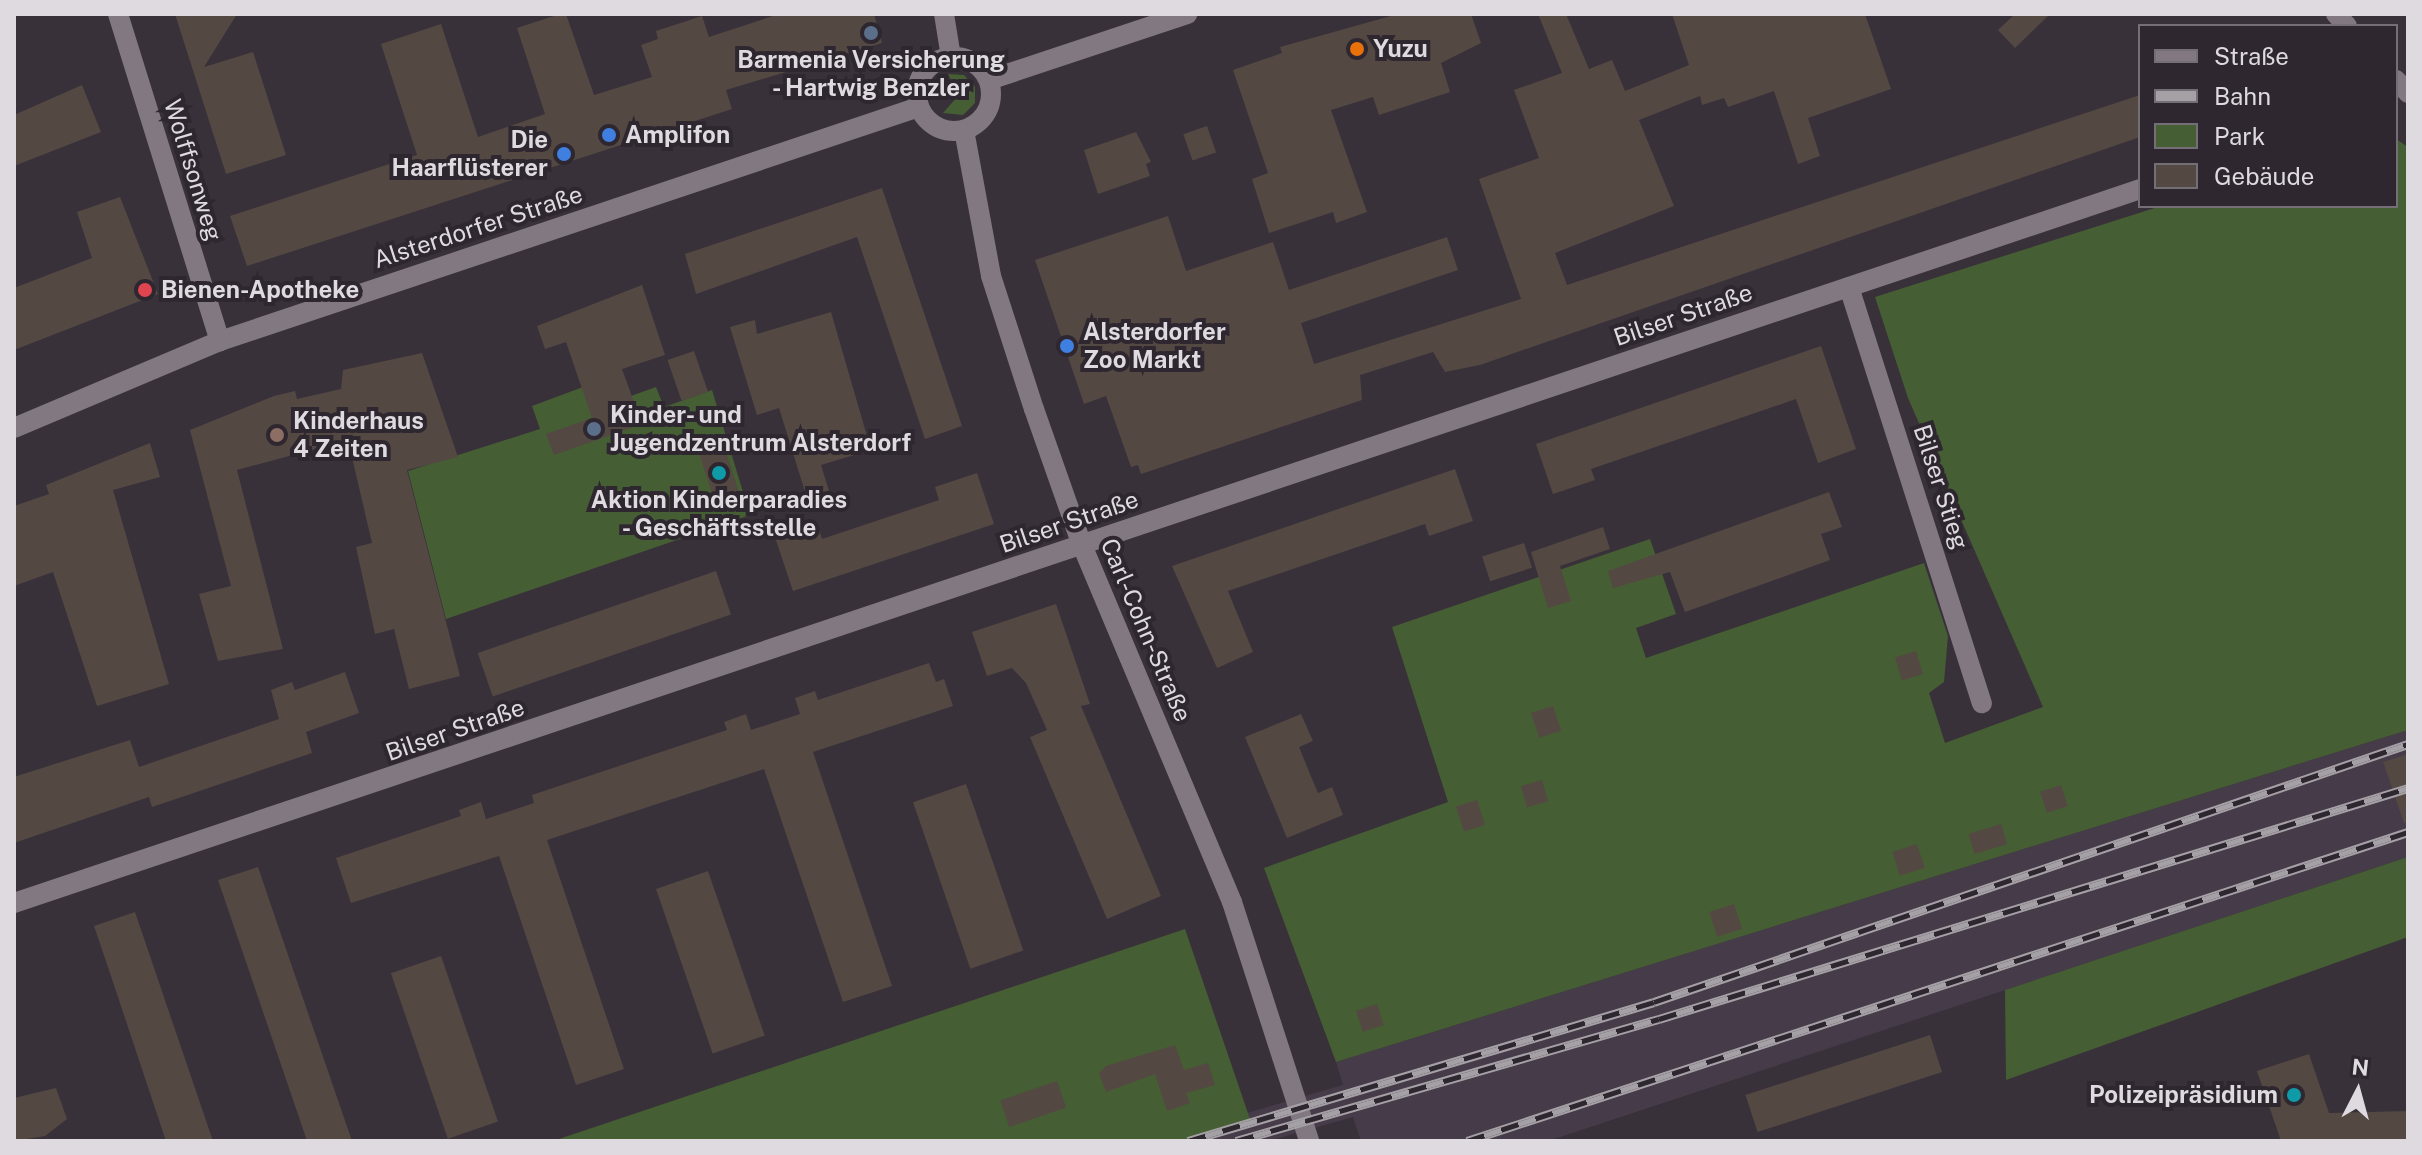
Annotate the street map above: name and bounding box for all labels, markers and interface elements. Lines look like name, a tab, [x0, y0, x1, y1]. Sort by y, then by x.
marker: Barmenia Versicherung - Hartwig Benzler	[862, 24, 880, 42]
legend	[2138, 24, 2398, 208]
place label: Yuzu	[1373, 35, 1428, 63]
marker: Yuzu	[1348, 40, 1366, 58]
text: Straße	[2214, 42, 2289, 70]
place label: Barmenia Versicherung - Hartwig Benzler	[737, 46, 1005, 102]
text: Bahn	[2214, 82, 2271, 110]
street label: Wolffsonweg	[158, 96, 228, 244]
place label: Amplifon	[625, 121, 730, 149]
text: Park	[2214, 122, 2265, 150]
place label: Die Haarflüsterer	[392, 126, 548, 182]
marker: Amplifon	[600, 126, 618, 144]
marker: Die Haarflüsterer	[555, 145, 573, 163]
text: Gebäude	[2214, 162, 2314, 190]
street label: Alsterdorfer Straße	[370, 180, 586, 274]
place label: Bienen-Apotheke	[161, 276, 359, 304]
street label: Bilser Straße	[1610, 278, 1756, 352]
marker: Bienen-Apotheke	[136, 281, 154, 299]
place label: Alsterdorfer Zoo Markt	[1083, 318, 1226, 374]
marker: Alsterdorfer Zoo Markt	[1058, 337, 1076, 355]
place label: Kinder- und Jugendzentrum Alsterdorf	[610, 401, 911, 457]
place label: Kinderhaus 4 Zeiten	[293, 407, 424, 463]
marker: Kinder- und Jugendzentrum Alsterdorf	[585, 420, 603, 438]
street label: Bilser Stieg	[1907, 421, 1975, 553]
marker: Kinderhaus 4 Zeiten	[268, 426, 286, 444]
marker: Aktion Kinderparadies - Geschäftsstelle	[710, 464, 728, 482]
street label: Bilser Straße	[996, 485, 1142, 559]
place label: Aktion Kinderparadies - Geschäftsstelle	[591, 486, 847, 542]
street label: Carl-Cohn-Straße	[1094, 534, 1198, 726]
street label: Bilser Straße	[382, 693, 528, 767]
north arrow	[2318, 1051, 2398, 1131]
text: N	[2351, 1053, 2370, 1081]
place label: Polizeipräsidium	[2089, 1081, 2278, 1109]
marker: Polizeipräsidium	[2285, 1086, 2303, 1104]

